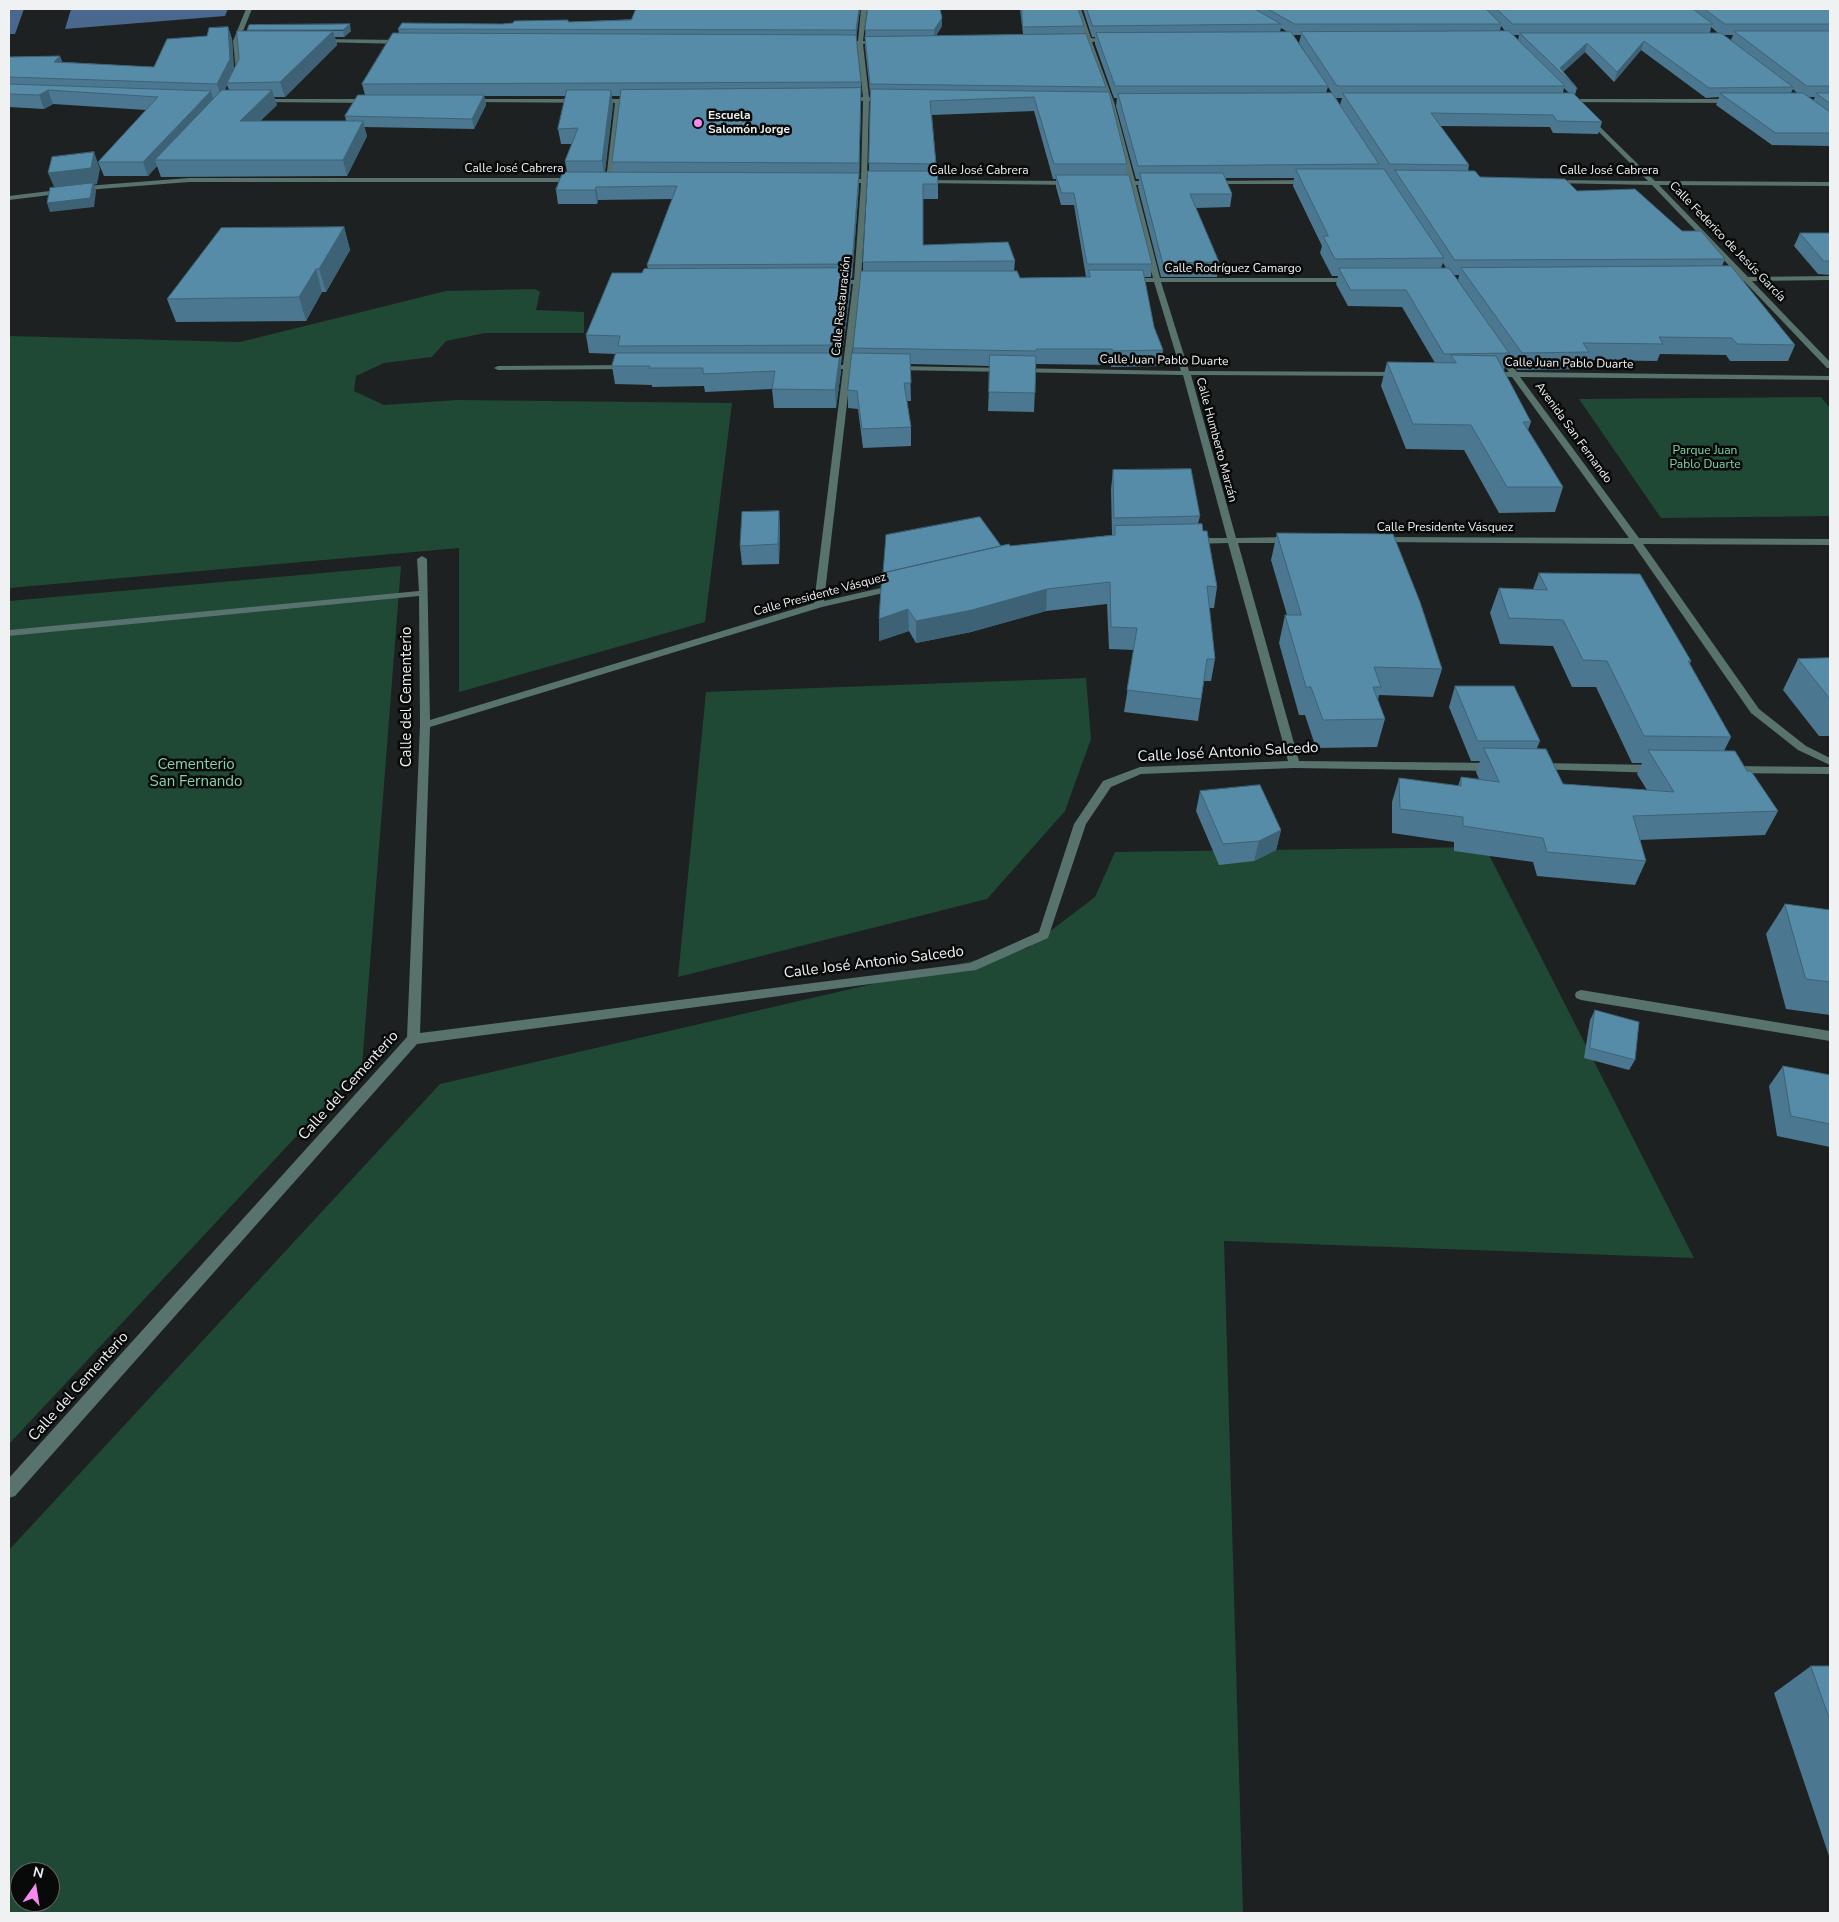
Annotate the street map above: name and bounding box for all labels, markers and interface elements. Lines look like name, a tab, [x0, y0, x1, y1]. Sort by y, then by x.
place label: Escuela Salomón Jorge	[708, 109, 790, 137]
marker: Escuela Salomón Jorge	[692, 117, 704, 129]
street label: Calle José Cabrera	[465, 162, 563, 176]
street label: Calle José Cabrera	[930, 164, 1028, 178]
street label: Calle José Cabrera	[1560, 164, 1658, 178]
street label: Calle Federico de Jesús García	[1666, 179, 1788, 305]
street label: Calle Restauración	[830, 255, 854, 357]
street label: Calle Rodríguez Camargo	[1165, 262, 1301, 276]
street label: Calle Juan Pablo Duarte	[1100, 353, 1228, 369]
street label: Calle Juan Pablo Duarte	[1505, 356, 1633, 372]
street label: Calle Humberto Marzán	[1192, 376, 1240, 504]
street label: Avenida San Fernando	[1532, 380, 1614, 486]
park label: Parque Juan Pablo Duarte	[1669, 444, 1741, 472]
street label: Calle Presidente Vásquez	[1377, 521, 1513, 535]
street label: Calle Presidente Vásquez	[752, 570, 888, 620]
street label: Calle del Cementerio	[398, 627, 416, 767]
street label: Calle José Antonio Salcedo	[1137, 739, 1319, 767]
park label: Cementerio San Fernando	[150, 756, 242, 791]
street label: Calle José Antonio Salcedo	[783, 943, 965, 983]
street label: Calle del Cementerio	[295, 1028, 403, 1144]
street label: Calle del Cementerio	[25, 1329, 133, 1445]
north arrow	[10, 1862, 60, 1912]
text: N	[31, 1862, 45, 1883]

